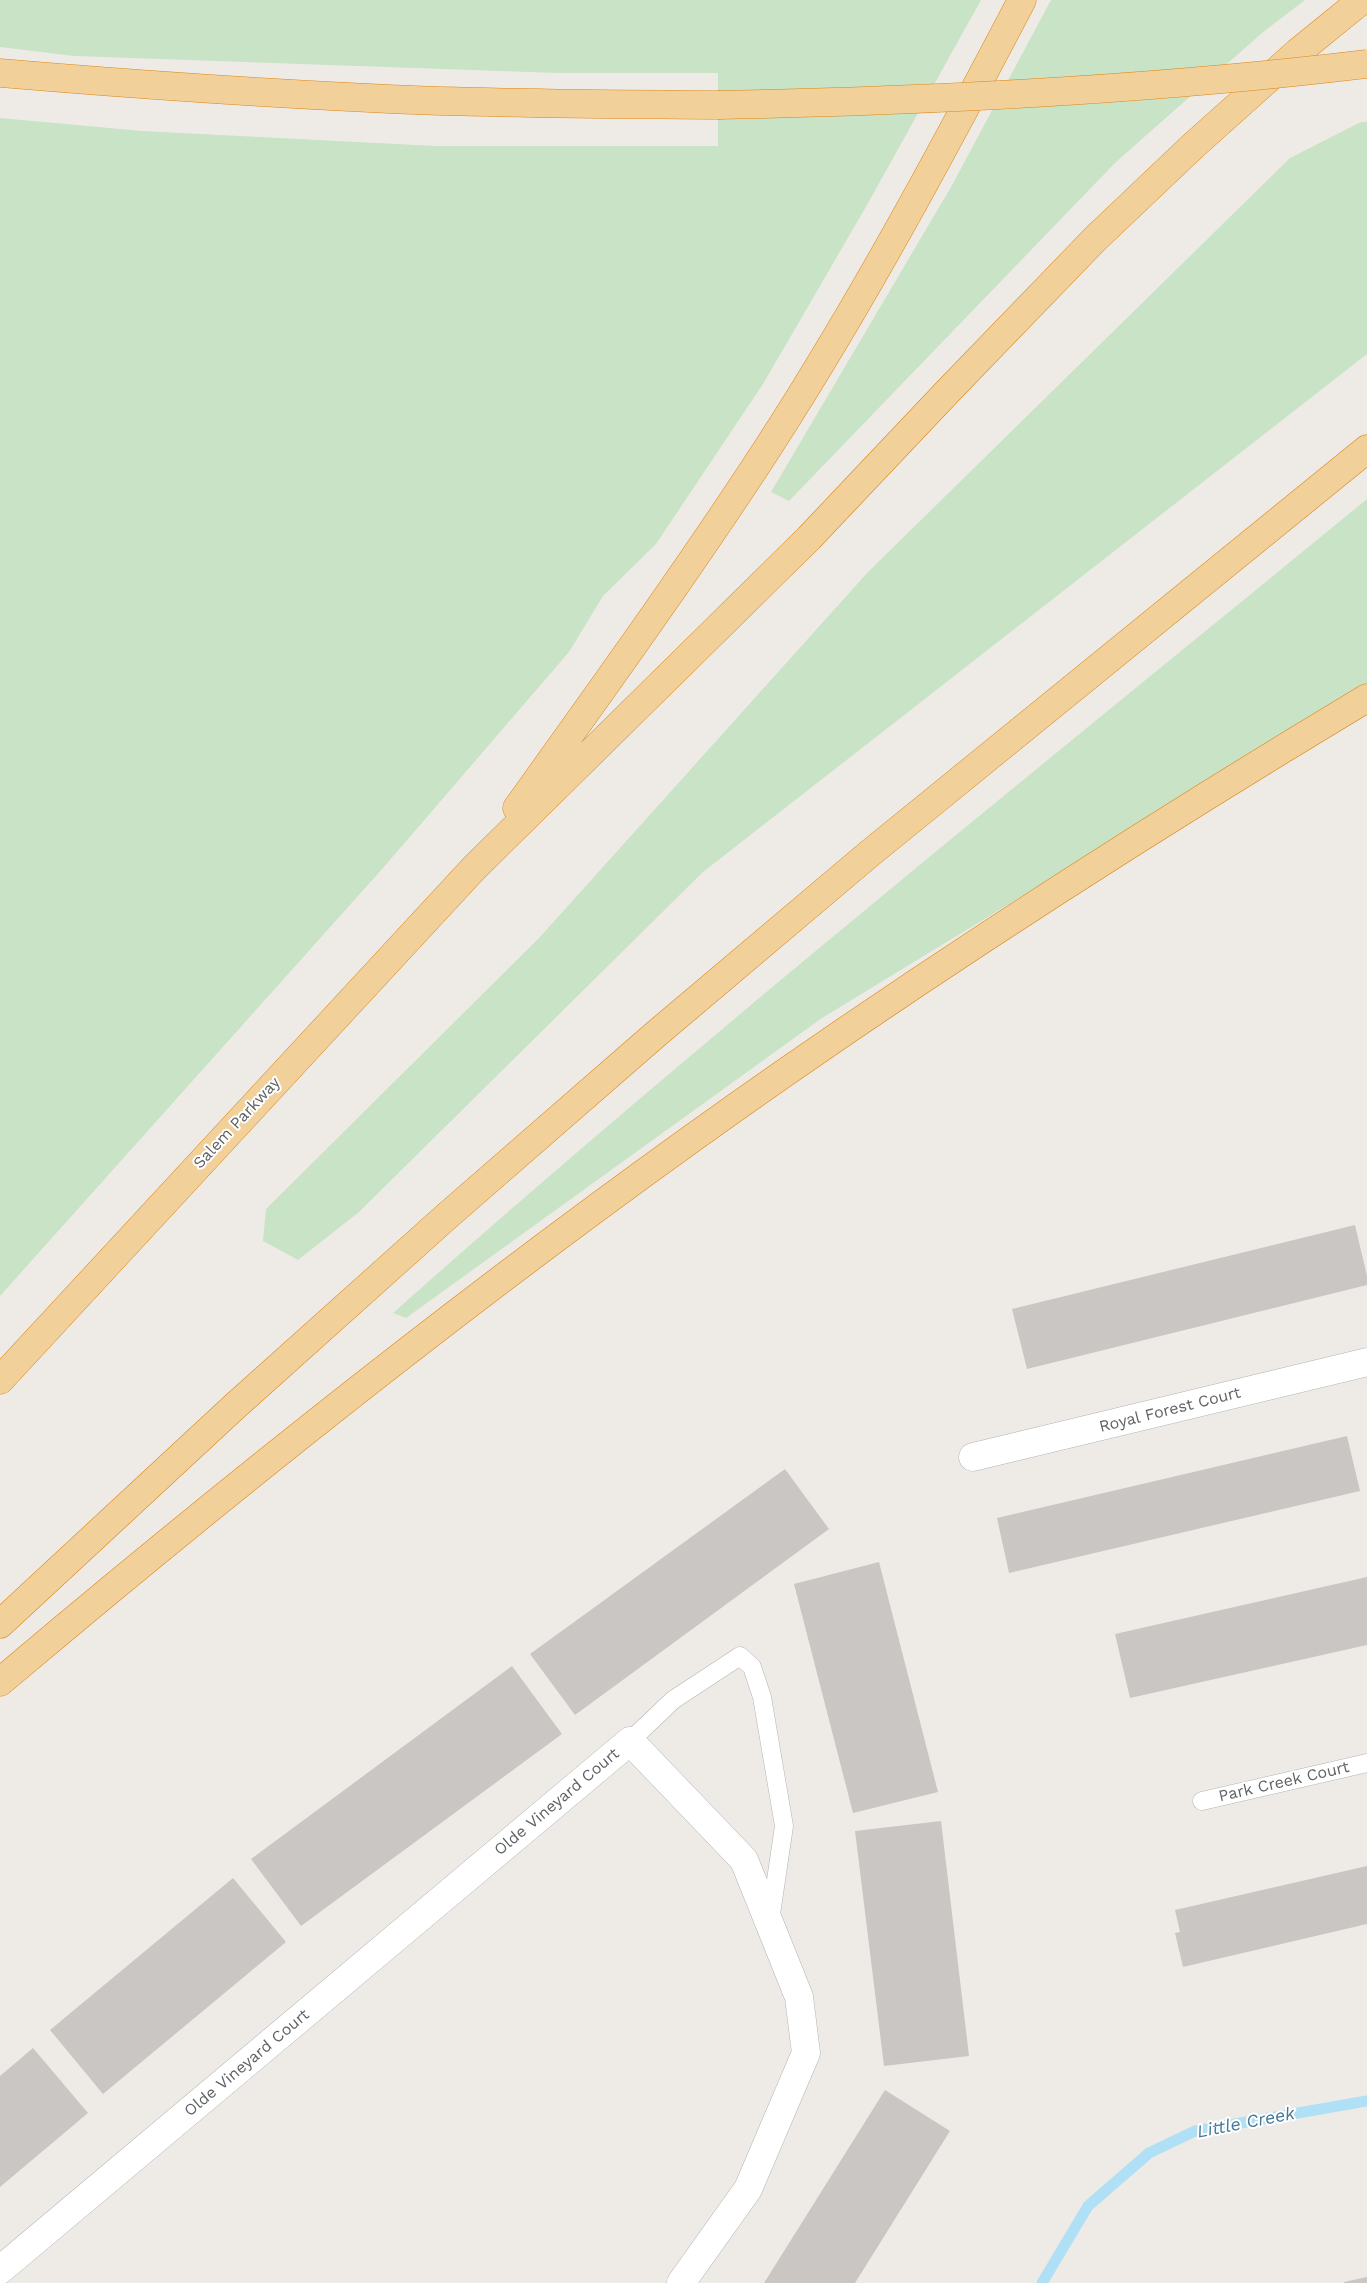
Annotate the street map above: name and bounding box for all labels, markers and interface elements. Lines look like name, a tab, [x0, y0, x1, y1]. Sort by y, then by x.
street label: Salem Parkway	[190, 1073, 284, 1173]
street label: Royal Forest Court	[1097, 1383, 1243, 1437]
street label: Olde Vineyard Court	[491, 1744, 623, 1860]
street label: Park Creek Court	[1217, 1758, 1351, 1806]
street label: Olde Vineyard Court	[181, 2005, 313, 2121]
water label: Little Creek	[1195, 2103, 1297, 2143]

